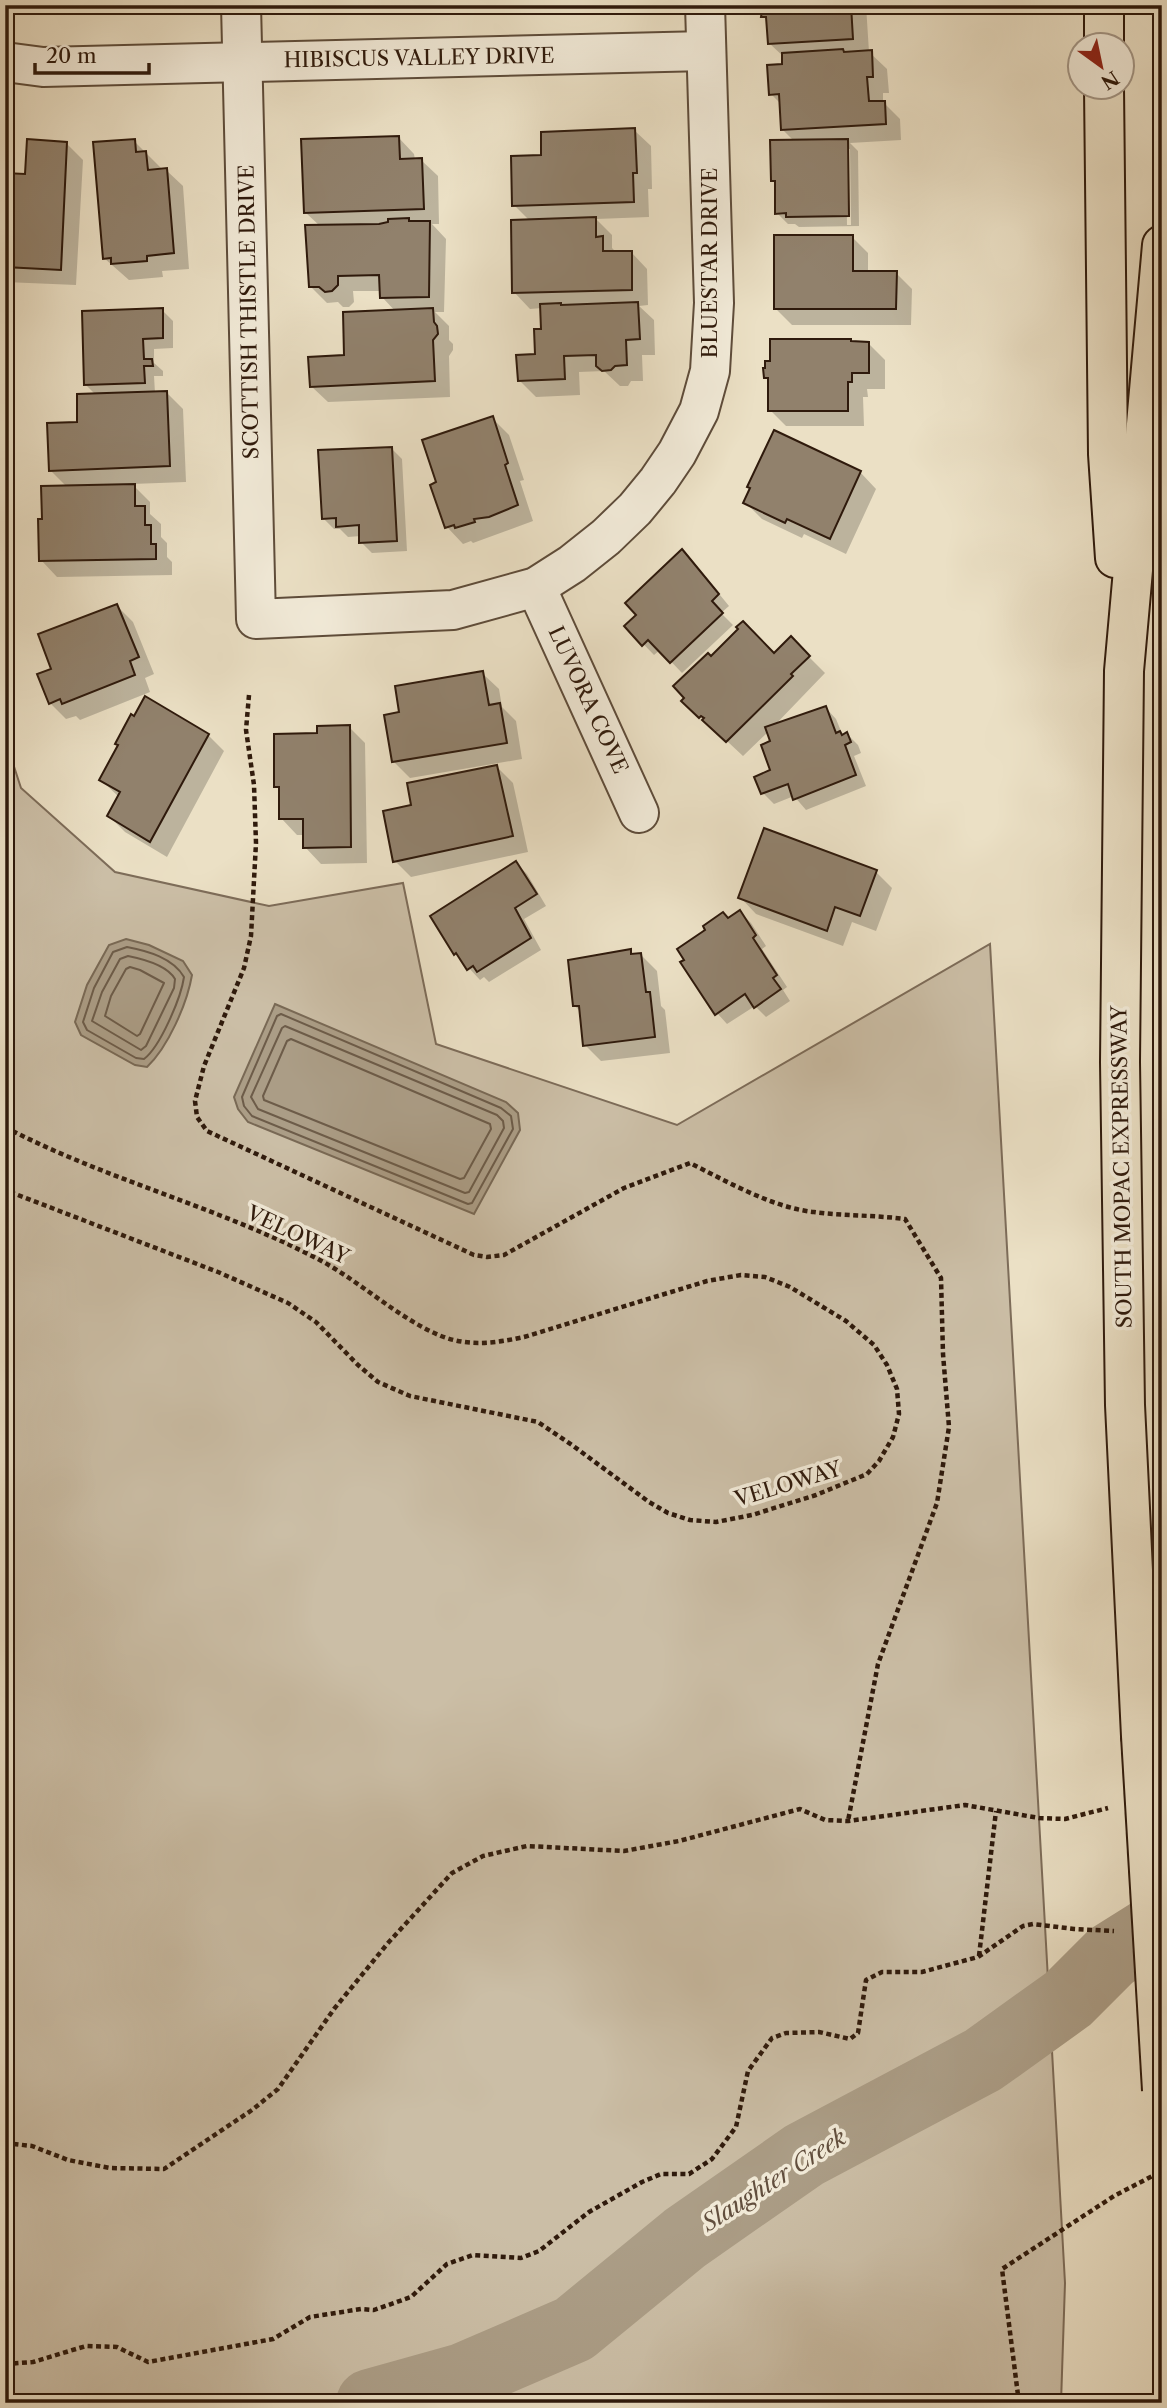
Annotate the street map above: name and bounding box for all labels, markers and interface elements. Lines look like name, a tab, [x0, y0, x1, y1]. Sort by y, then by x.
scale bar	[35, 32, 149, 76]
north arrow	[1066, 32, 1136, 102]
text: 20 m	[46, 43, 97, 68]
street label: HIBISCUS VALLEY DRIVE	[283, 43, 555, 72]
text: N	[1097, 66, 1123, 94]
street label: SCOTTISH THISTLE DRIVE	[233, 164, 264, 460]
street label: BLUESTAR DRIVE	[697, 168, 722, 358]
street label: LUVORA COVE	[543, 622, 634, 777]
street label: SOUTH MOPAC EXPRESSWAY	[1106, 1004, 1137, 1329]
street label: VELOWAY	[242, 1199, 355, 1270]
street label: VELOWAY	[730, 1455, 845, 1512]
water label: Slaughter Creek	[695, 2123, 851, 2238]

